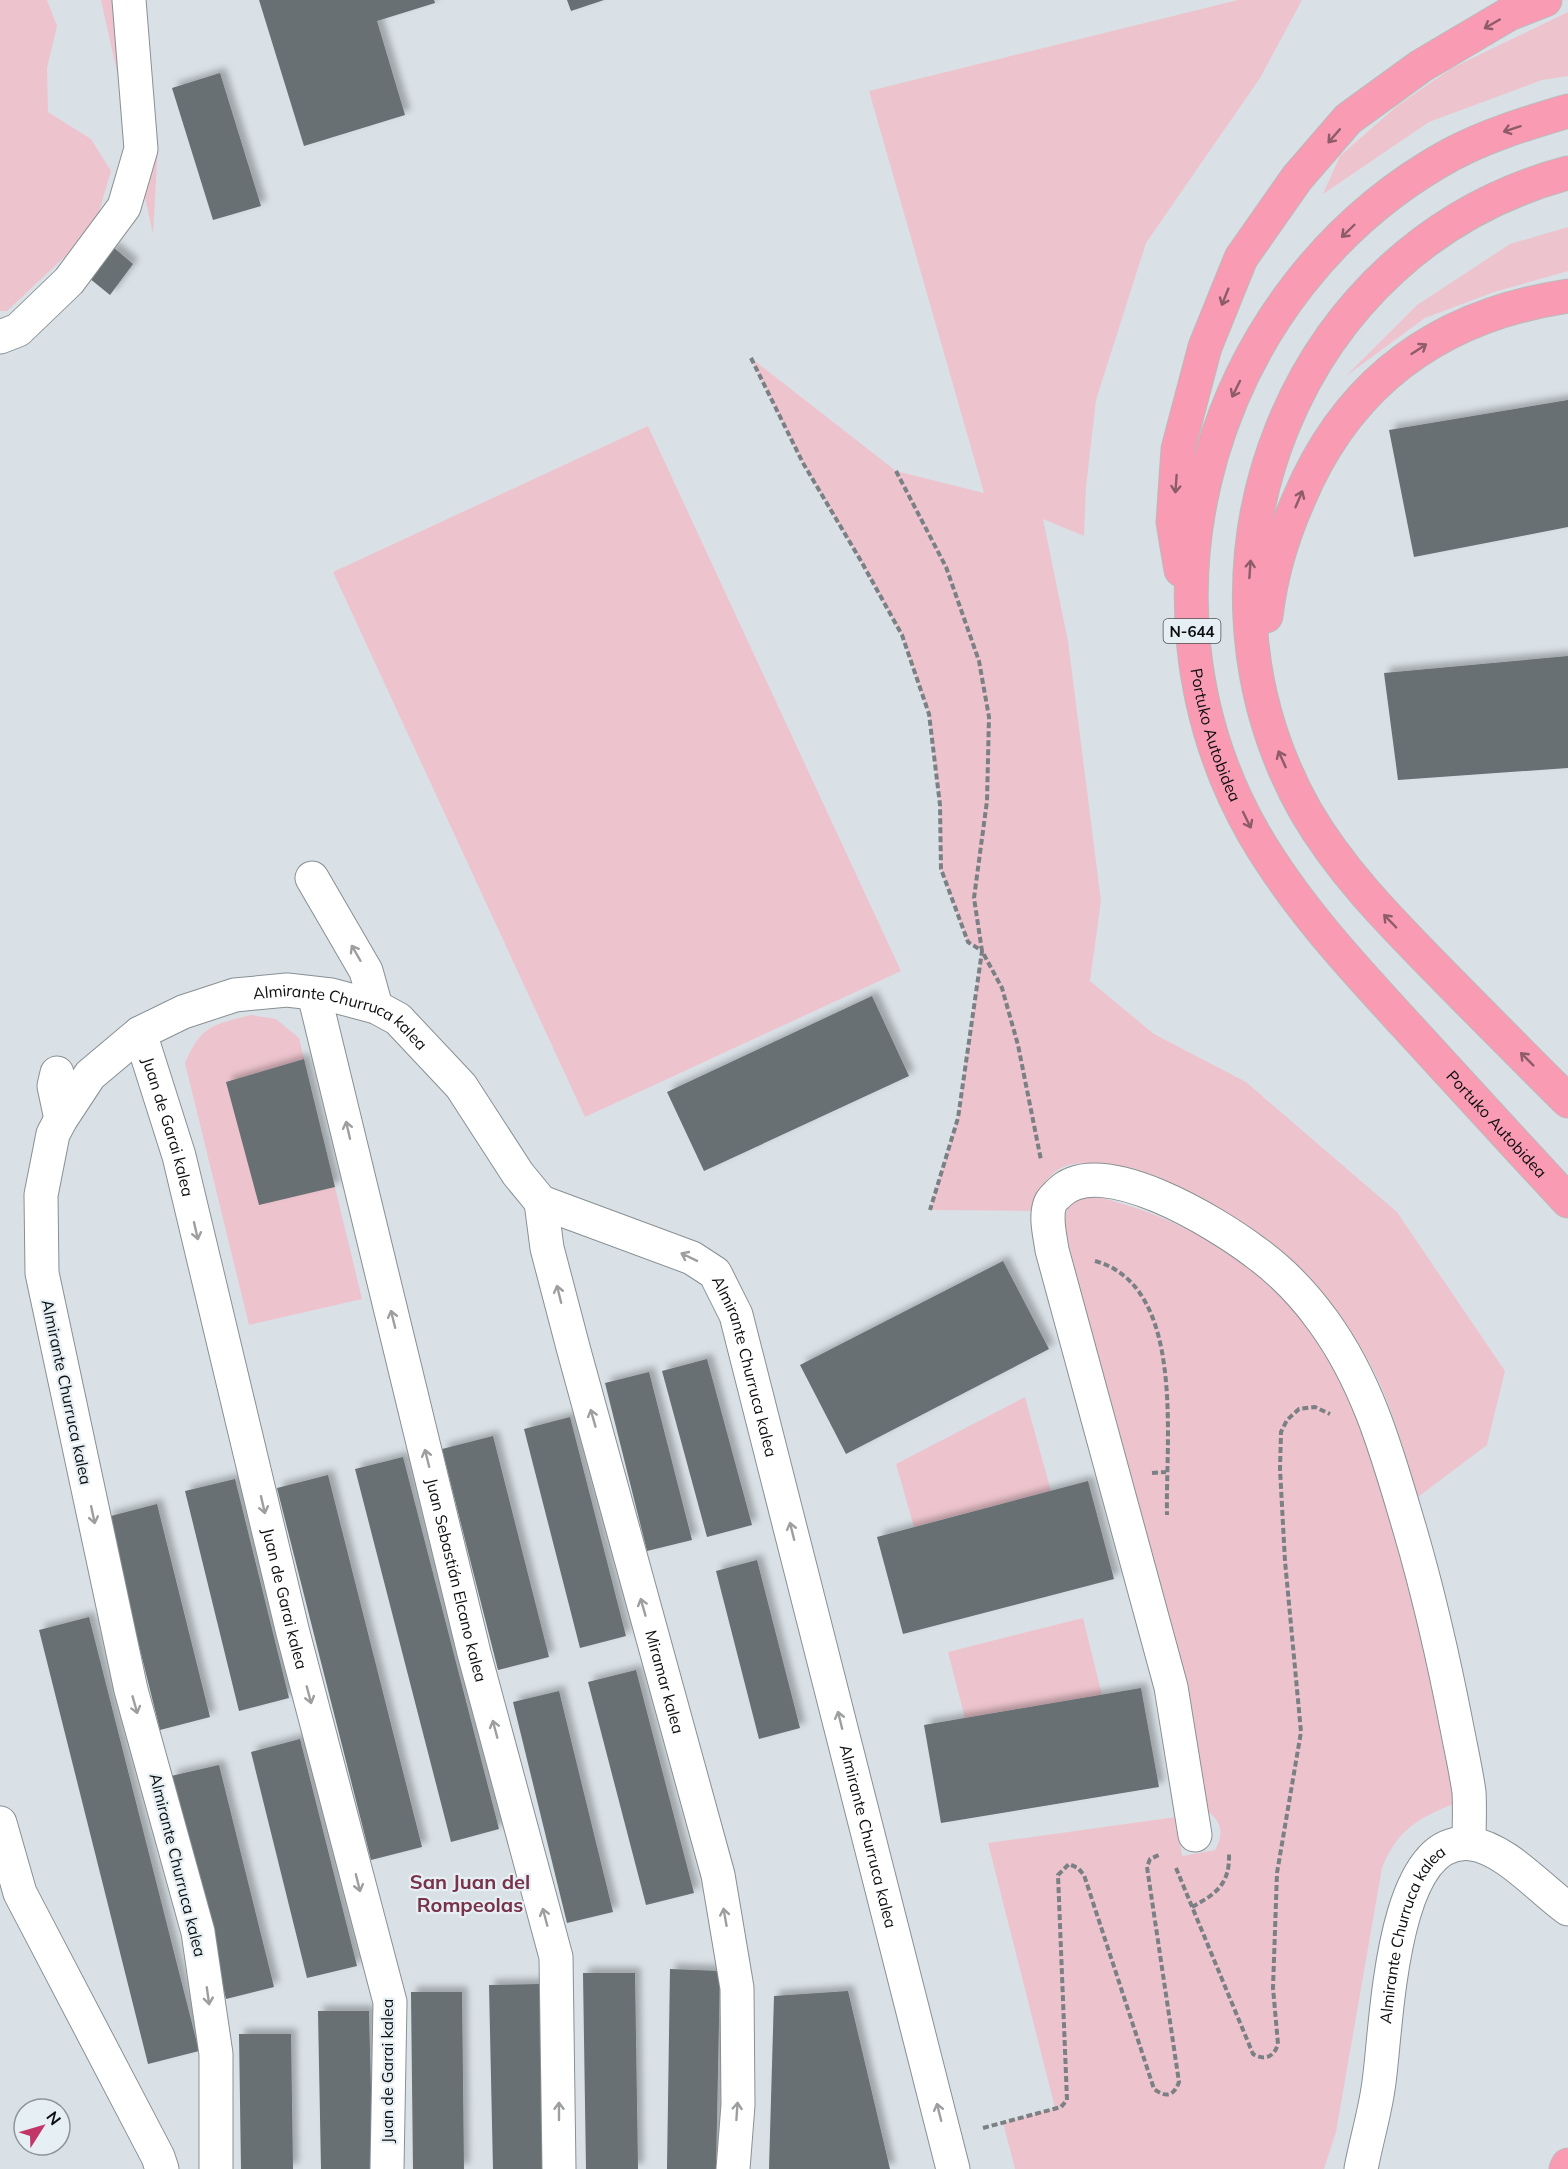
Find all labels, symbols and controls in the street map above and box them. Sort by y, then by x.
one-way arrow [1484,18,1501,30]
one-way arrow [1503,124,1522,135]
one-way arrow [1327,128,1340,144]
one-way arrow [1341,224,1356,238]
one-way arrow [1219,287,1230,305]
one-way arrow [1410,343,1426,355]
one-way arrow [1229,379,1241,397]
one-way arrow [1170,473,1181,493]
one-way arrow [1294,490,1305,508]
one-way arrow [1245,559,1256,579]
road number: N-644 [1164,619,1220,643]
street label: Portuko Autobidea [1187,667,1246,805]
one-way arrow [1276,751,1288,769]
one-way arrow [1242,811,1254,829]
one-way arrow [1382,913,1397,928]
one-way arrow [349,945,361,962]
street label: Almirante Churruca kalea [252,980,432,1054]
one-way arrow [1519,1052,1534,1067]
street label: Juan de Garai kalea [138,1054,198,1199]
street label: Portuko Autobidea [1442,1066,1551,1182]
one-way arrow [341,1121,353,1140]
one-way arrow [191,1221,203,1240]
one-way arrow [681,1251,699,1263]
street label: Almirante Churruca kalea [708,1272,782,1459]
one-way arrow [553,1285,565,1304]
street label: Almirante Churruca kalea [38,1298,96,1486]
one-way arrow [386,1310,398,1329]
one-way arrow [587,1409,598,1428]
one-way arrow [420,1449,432,1468]
street label: Juan Sebastián Elcano kalea [422,1476,491,1684]
one-way arrow [258,1495,270,1514]
one-way arrow [88,1504,99,1524]
one-way arrow [785,1521,797,1540]
street label: Juan de Garai kalea [258,1526,312,1671]
one-way arrow [637,1598,648,1617]
street label: Miramar kalea [641,1628,689,1736]
one-way arrow [304,1685,316,1704]
one-way arrow [130,1695,141,1714]
one-way arrow [834,1710,845,1729]
one-way arrow [489,1720,500,1739]
street label: Almirante Churruca kalea [836,1742,901,1930]
street label: Almirante Churruca kalea [146,1771,210,1959]
street label: Almirante Churruca kalea [1375,1841,1449,2025]
district label: San Juan del Rompeolas [410,1869,530,1917]
one-way arrow [353,1874,365,1893]
one-way arrow [539,1908,551,1927]
one-way arrow [719,1908,730,1927]
one-way arrow [202,1985,213,2005]
street label: Juan de Garai kalea [377,1999,397,2143]
north arrow [12,2097,72,2157]
one-way arrow [553,2101,565,2121]
one-way arrow [732,2101,743,2121]
one-way arrow [933,2103,945,2122]
text: N [42,2107,66,2129]

